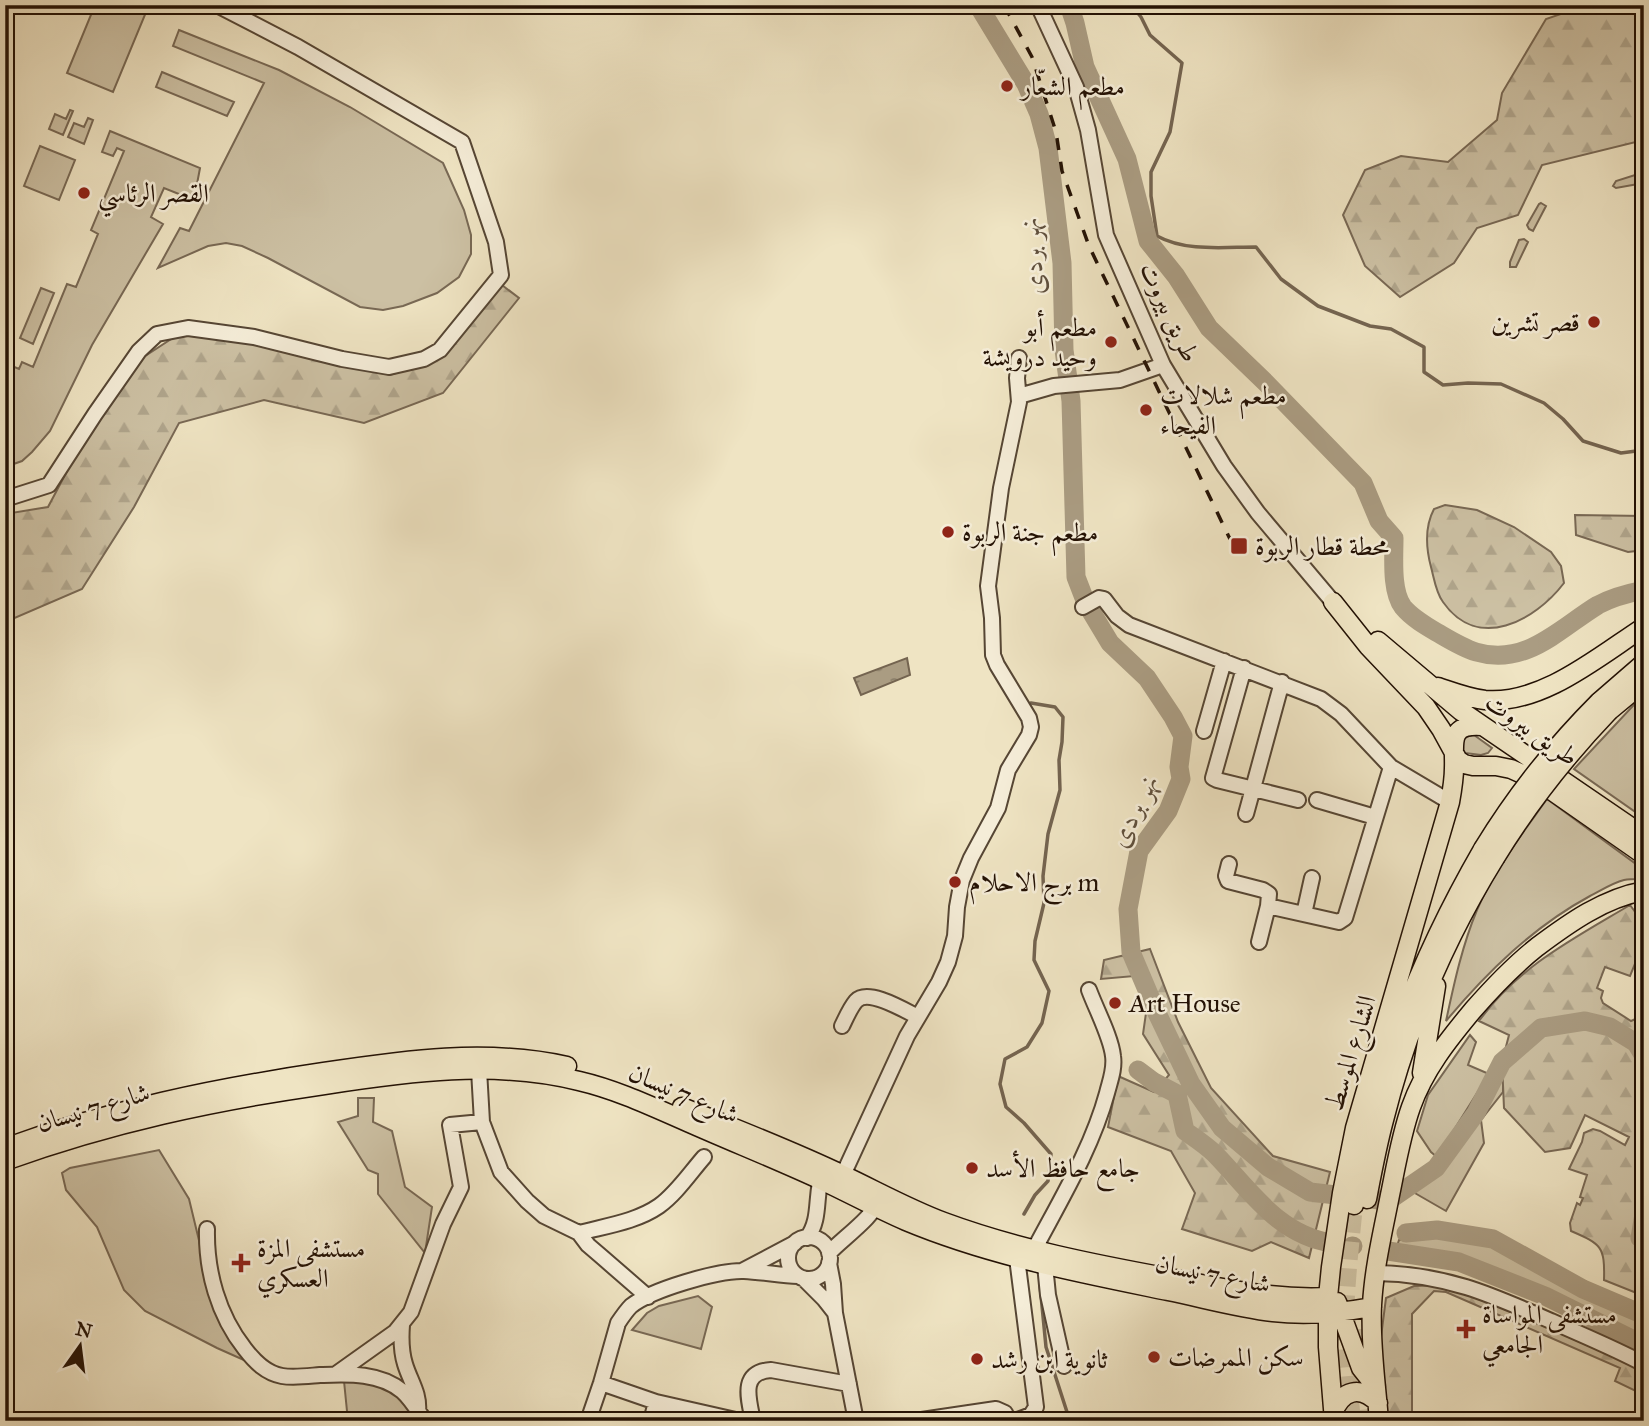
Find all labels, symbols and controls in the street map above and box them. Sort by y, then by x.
place label: مطعم الشعّار [1018,68,1125,111]
marker: مطعم الشعّار [999,78,1015,94]
place label: القصر الرئاسي [98,177,209,217]
marker: القصر الرئاسي [76,185,92,201]
water label: نهر بردى [1011,216,1053,296]
street label: طريق بيروت [1132,257,1207,368]
place label: قصر تشرين [1491,306,1580,339]
place label: مطعم أبو وحيد درويشة [982,310,1097,373]
marker: قصر تشرين [1586,314,1602,330]
marker: مطعم أبو وحيد درويشة [1103,334,1119,350]
place label: مطعم شلالات الفيحاء [1160,379,1287,441]
marker: مطعم شلالات الفيحاء [1138,402,1154,418]
place label: مطعم جنة الربوة [962,516,1098,557]
marker: مطعم جنة الربوة [940,524,956,540]
place label: محطة قطار الربوة [1255,530,1389,563]
marker: محطة قطار الربوة [1229,536,1249,556]
street label: طريق بيروت [1478,685,1585,774]
water label: نهر بردى [1101,768,1167,853]
place label: برج الاحلام m [969,866,1100,906]
marker: برج الاحلام m [947,874,963,890]
place label: Art House [1128,987,1241,1019]
street label: الشارع الموسط [1317,991,1388,1116]
marker: Art House [1107,995,1123,1011]
street label: شارع 7 نيسان [622,1055,744,1136]
street label: شارع 7 نيسان [33,1076,155,1144]
place label: جامع حافظ الأسد [986,1150,1140,1192]
marker: جامع حافظ الأسد [964,1160,980,1176]
place label: مستشفى المزة العسكري [257,1232,365,1299]
street label: شارع 7 نيسان [1152,1246,1273,1306]
marker: مستشفى المزة العسكري [231,1253,251,1273]
place label: مستشفى المواساة الجامعي [1482,1298,1617,1368]
north arrow [46,1310,116,1380]
text: N [73,1317,95,1343]
marker: مستشفى المواساة الجامعي [1456,1319,1476,1339]
place label: سكن الممرضات [1168,1341,1304,1375]
place label: ثانوية ابن رشد [991,1343,1108,1376]
marker: سكن الممرضات [1146,1349,1162,1365]
marker: ثانوية ابن رشد [969,1351,985,1367]

